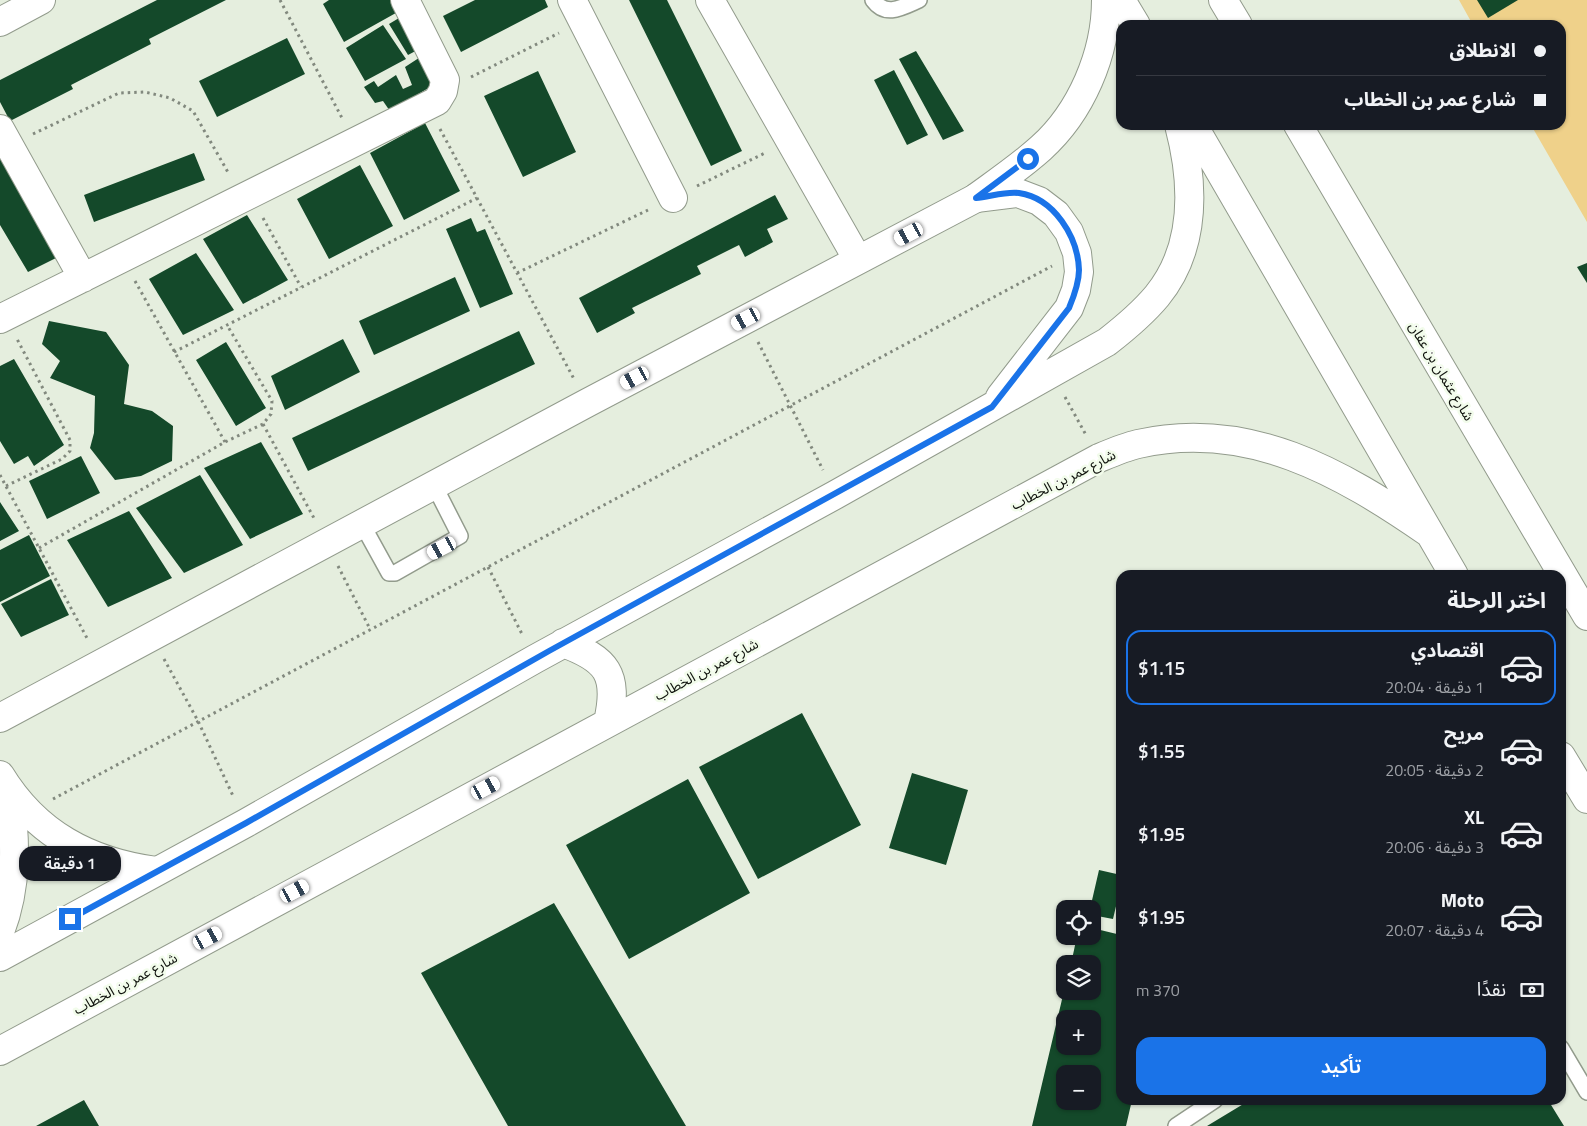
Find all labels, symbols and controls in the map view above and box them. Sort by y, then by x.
text: الانطلاق [1450,35,1516,64]
text: شارع عمر بن الخطاب [1344,84,1516,113]
route start [1017,148,1039,170]
car [892,220,925,248]
car [729,305,762,333]
street label: شارع عثمان بن عفان [1403,318,1480,425]
car [618,364,651,392]
street label: شارع عمر بن الخطاب [1007,444,1119,515]
car [425,534,458,562]
text: اختر الرحلة [1447,583,1546,617]
street label: شارع عمر بن الخطاب [650,633,762,706]
text: اقتصادي [1411,635,1484,664]
icon: car [1499,645,1544,690]
text: $1.15 [1138,653,1185,682]
text: 1 دقيقة · 20:04 [1385,675,1484,699]
text: مريح [1444,718,1484,747]
icon: car [1499,728,1544,773]
text: $1.55 [1138,736,1185,765]
text: 2 دقيقة · 20:05 [1385,758,1484,782]
car [469,774,502,802]
text: XL [1464,802,1484,831]
icon: car [1499,811,1544,856]
text: $1.95 [1138,819,1185,848]
text: 3 دقيقة · 20:06 [1385,835,1484,859]
callout: 1 دقيقة [19,846,121,882]
text: 1 دقيقة [44,851,96,875]
car [278,877,311,905]
text: Moto [1441,885,1484,914]
icon: car [1499,894,1544,939]
map controls [1056,900,1101,1110]
button: locate [1056,900,1101,945]
text: $1.95 [1138,902,1185,931]
route end [59,908,81,930]
text: 4 دقيقة · 20:07 [1385,918,1484,942]
car [191,924,224,952]
street label: شارع عمر بن الخطاب [69,947,181,1020]
button: layers [1056,955,1101,1000]
text: نقدًا [1477,974,1506,1003]
icon: cash [1518,976,1546,1004]
text: 370 m [1136,978,1180,1002]
button: + [1056,1010,1101,1055]
button: تأكيد [1136,1037,1546,1095]
button: − [1056,1065,1101,1110]

